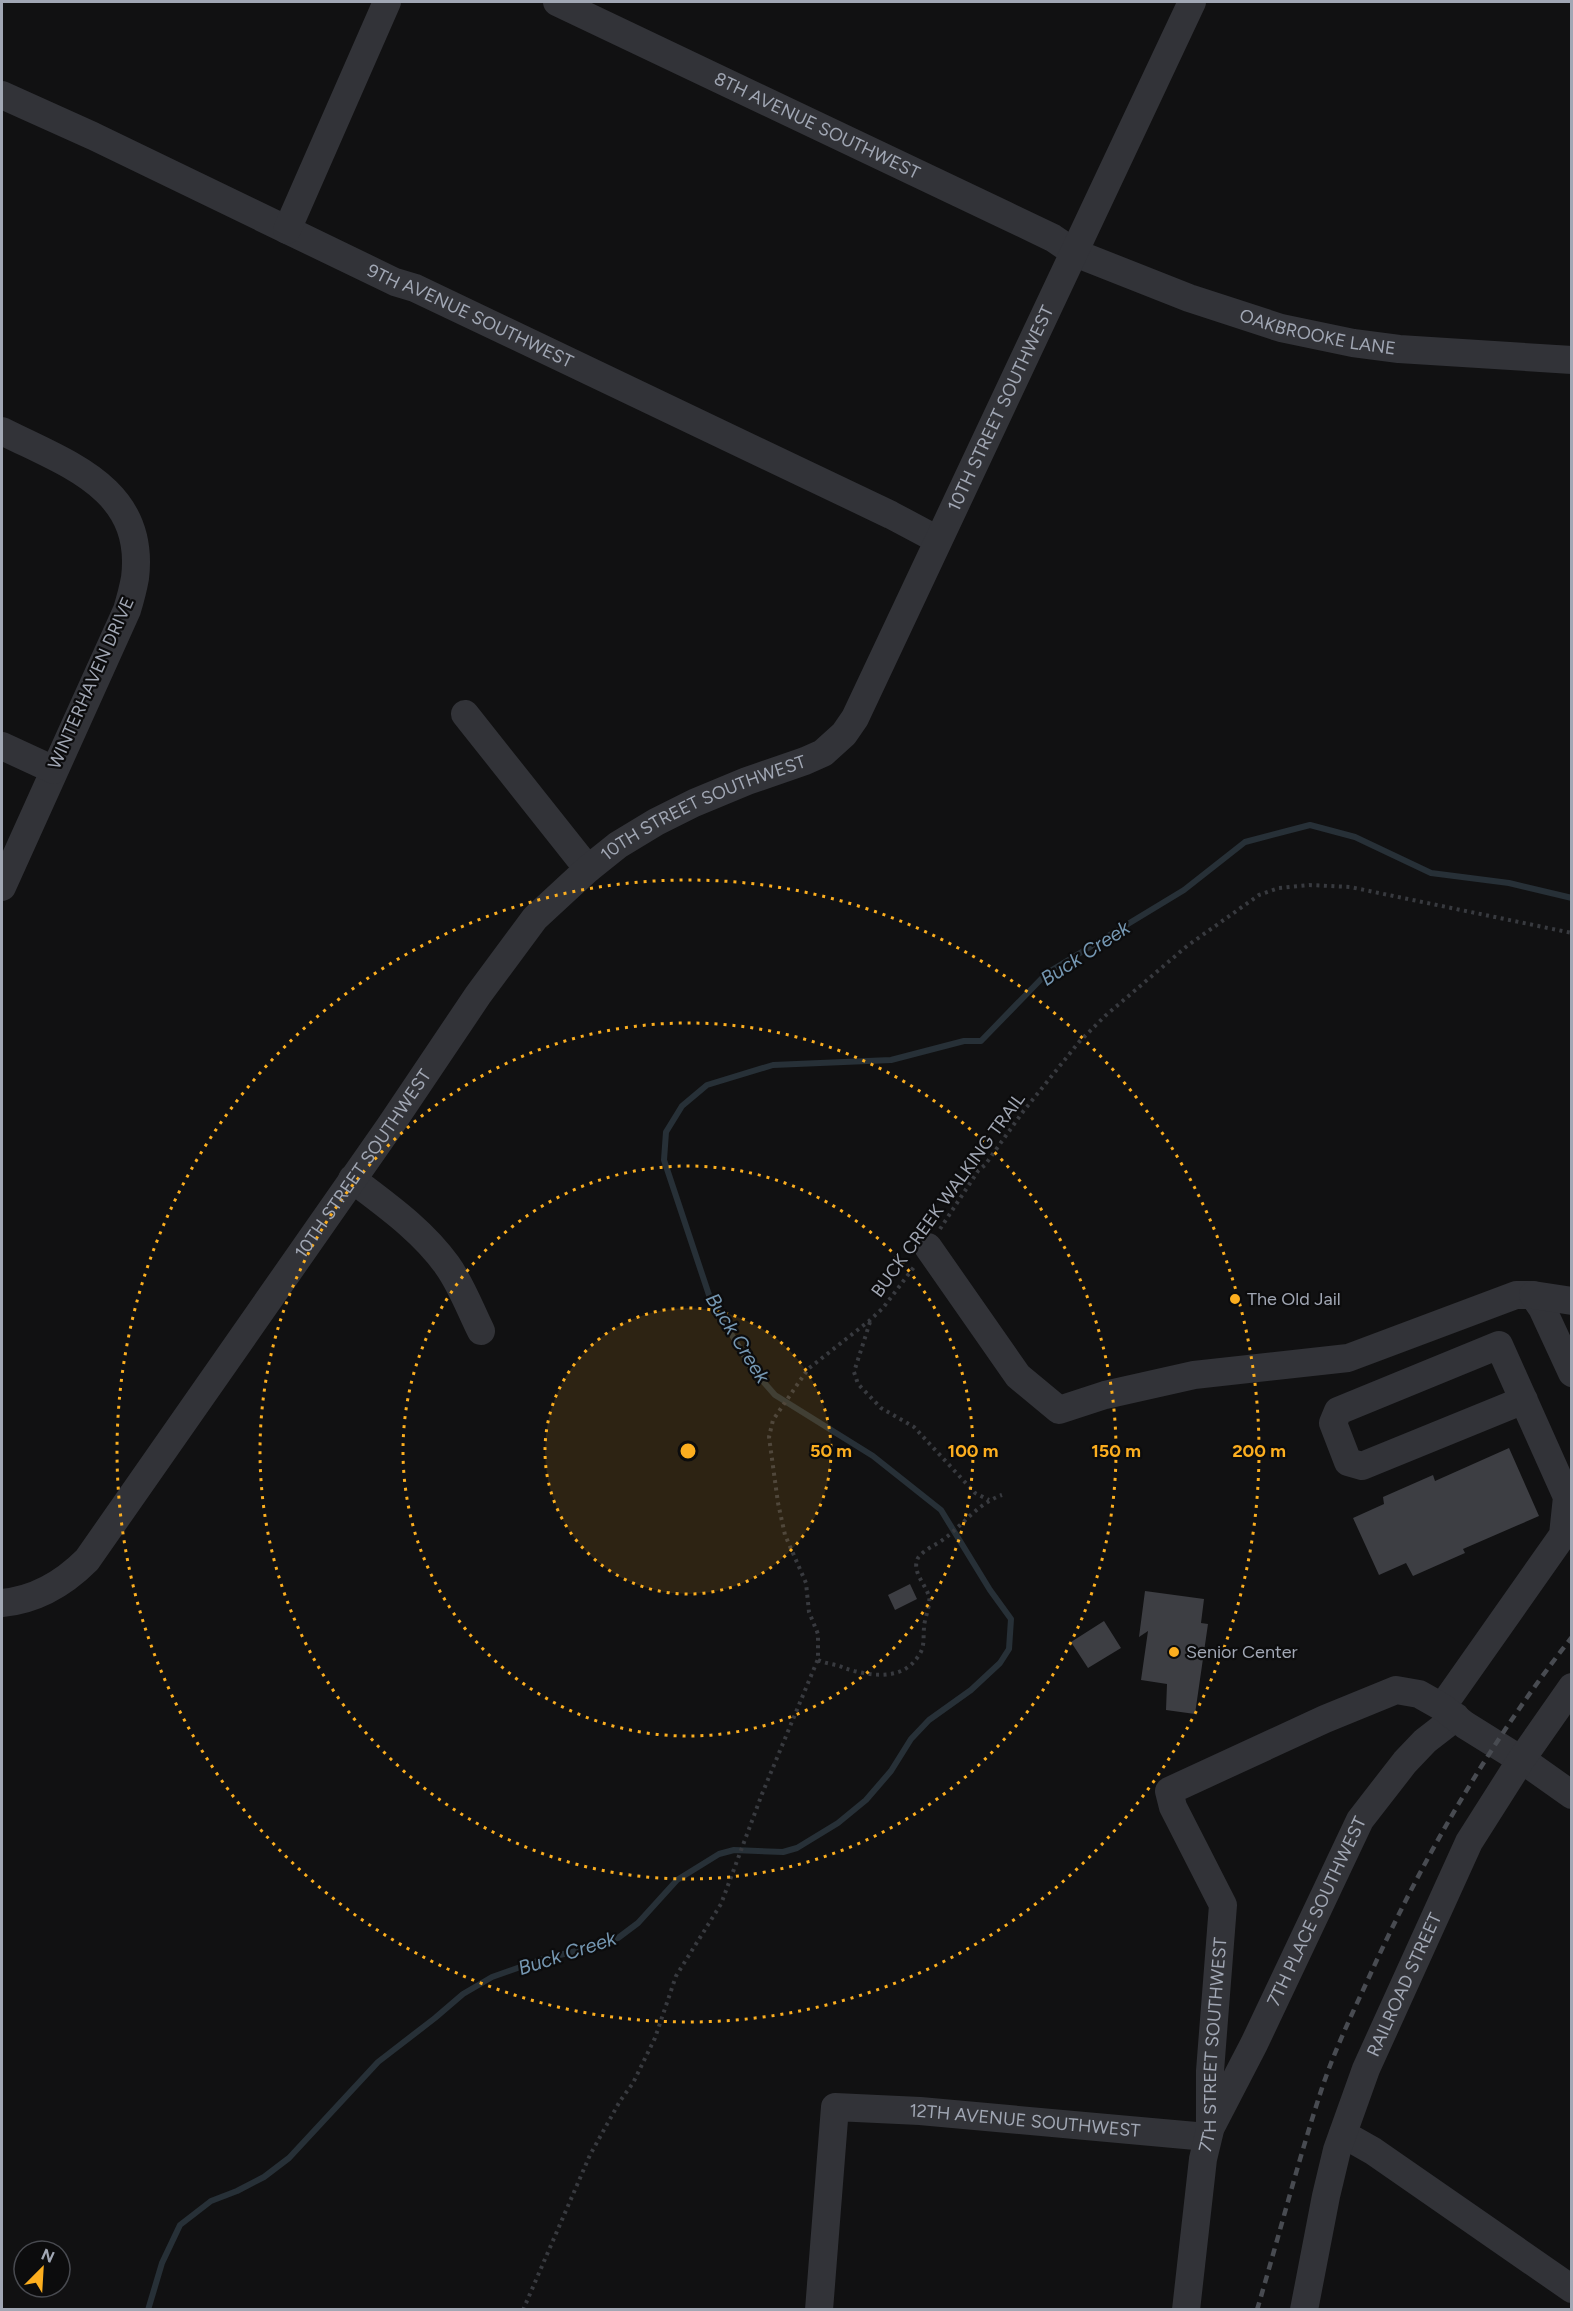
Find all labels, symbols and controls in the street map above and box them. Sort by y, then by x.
street label: 8TH AVENUE SOUTHWEST [711,67,924,184]
street label: 9TH AVENUE SOUTHWEST [364,259,577,373]
street label: 10TH STREET SOUTHWEST [943,302,1059,515]
street label: OAKBROOKE LANE [1237,304,1397,359]
street label: WINTERHAVEN DRIVE [43,594,139,772]
street label: 10TH STREET SOUTHWEST [596,751,809,866]
water label: Buck Creek [1036,915,1135,991]
street label: 10TH STREET SOUTHWEST [290,1065,436,1263]
street label: BUCK CREEK WALKING TRAIL [867,1088,1030,1301]
place label: The Old Jail [1247,1288,1341,1310]
water label: Buck Creek [701,1289,776,1389]
marker: The Old Jail [1228,1292,1242,1306]
text: 50 m [810,1440,852,1462]
text: 100 m [948,1440,998,1462]
text: 150 m [1091,1440,1141,1462]
text: 200 m [1232,1440,1286,1462]
centre of rings [678,1441,698,1461]
place label: Senior Center [1186,1641,1298,1663]
marker: Senior Center [1167,1645,1181,1659]
street label: 7TH PLACE SOUTHWEST [1262,1813,1371,2010]
street label: RAILROAD STREET [1362,1909,1446,2060]
water label: Buck Creek [515,1925,620,1980]
street label: 7TH STREET SOUTHWEST [1194,1936,1231,2155]
street label: 12TH AVENUE SOUTHWEST [909,2100,1141,2142]
north arrow [12,2239,72,2299]
text: N [38,2245,57,2267]

